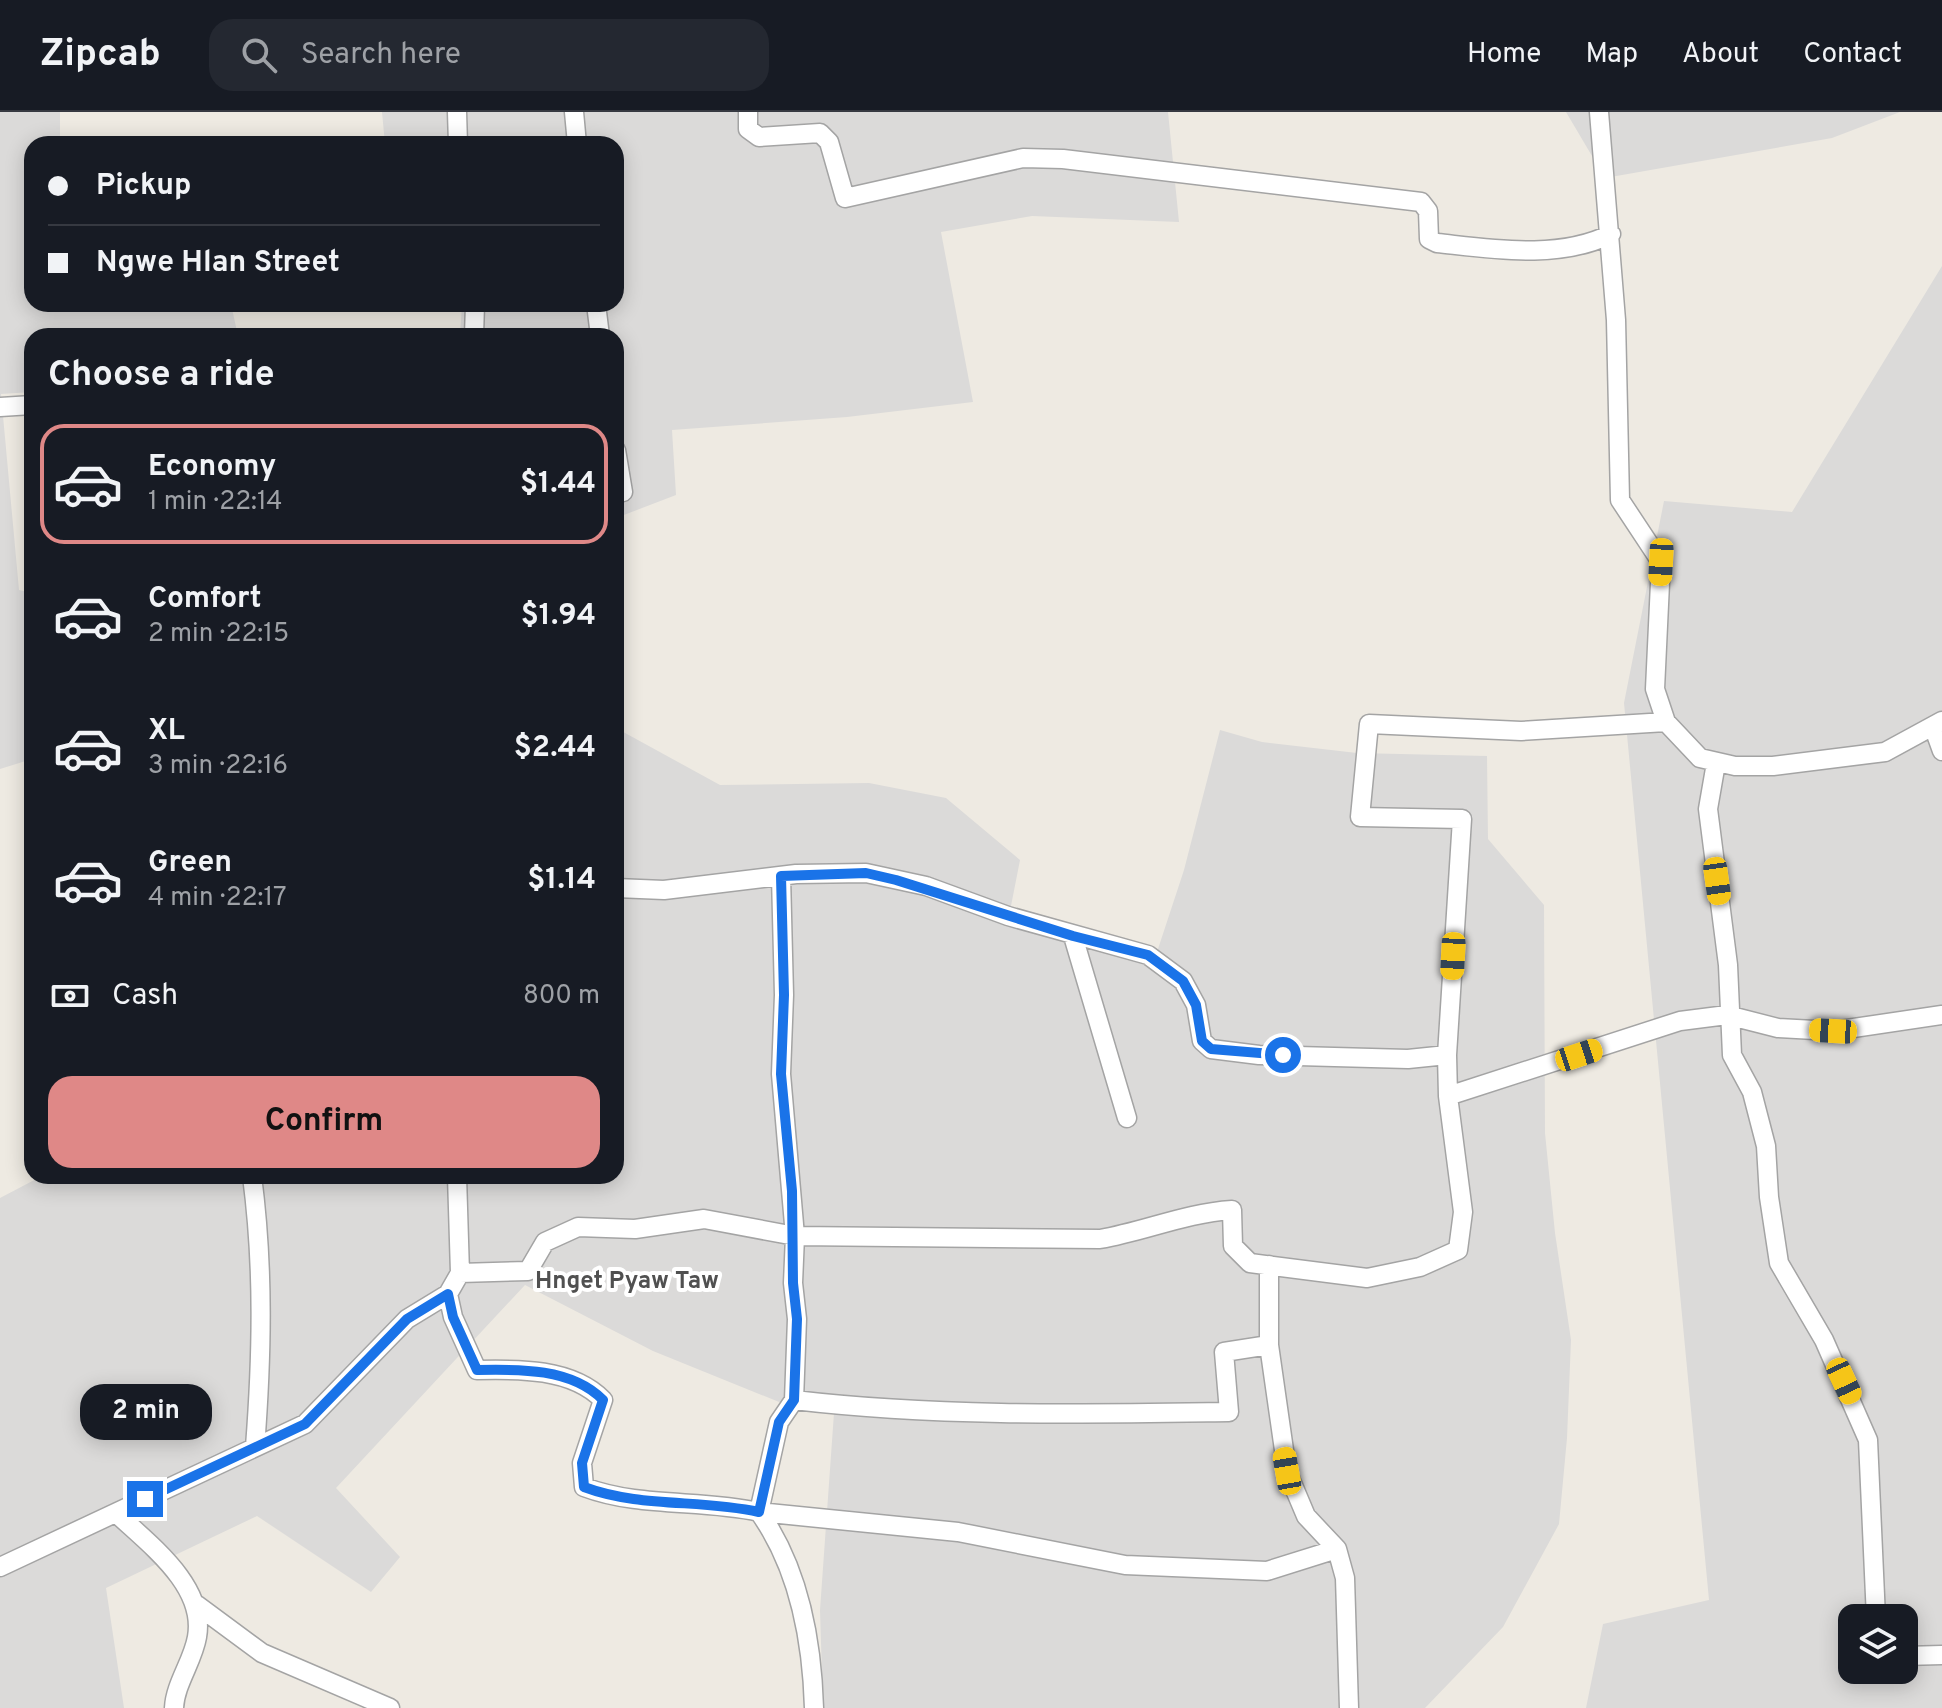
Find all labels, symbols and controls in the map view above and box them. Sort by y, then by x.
search box [209,19,769,91]
text: Zipcab [40,31,161,80]
icon: search [237,33,281,77]
text: Search here [301,37,461,74]
text: Home [1467,37,1541,73]
text: Map [1585,37,1638,73]
text: About [1682,37,1759,73]
text: Contact [1803,37,1902,73]
text: Pickup [96,168,191,205]
text: Ngwe Hlan Street [96,245,340,282]
text: Choose a ride [48,353,274,399]
icon: car [52,448,124,520]
text: Economy [148,449,276,486]
text: $1.44 [520,466,596,503]
text: 1 min · 22:14 [148,486,282,519]
car [1648,537,1674,587]
icon: car [52,580,124,652]
text: Comfort [148,581,261,618]
text: $1.94 [521,598,596,635]
text: 2 min · 22:15 [148,618,289,651]
icon: car [52,712,124,784]
text: XL [148,713,185,750]
text: $2.44 [514,730,596,767]
text: 3 min · 22:16 [148,750,288,783]
icon: car [52,844,124,916]
text: Green [148,845,232,882]
car [1702,856,1732,906]
text: $1.14 [527,862,596,899]
text: 4 min · 22:17 [148,882,287,915]
car [1440,931,1466,981]
icon: cash [48,974,92,1018]
text: Cash [112,978,178,1015]
text: 800 m [523,980,600,1013]
car [1808,1018,1858,1044]
car [1552,1036,1606,1074]
route start [1265,1037,1301,1073]
button: Confirm [48,1076,600,1168]
district label: Hnget Pyaw Taw [535,1267,719,1297]
car [1823,1354,1865,1408]
callout: 2 min [79,1383,211,1439]
text: 2 min [112,1395,180,1428]
car [1271,1445,1303,1497]
route end [127,1481,163,1517]
map controls [1838,1604,1918,1684]
button: layers [1838,1604,1918,1684]

